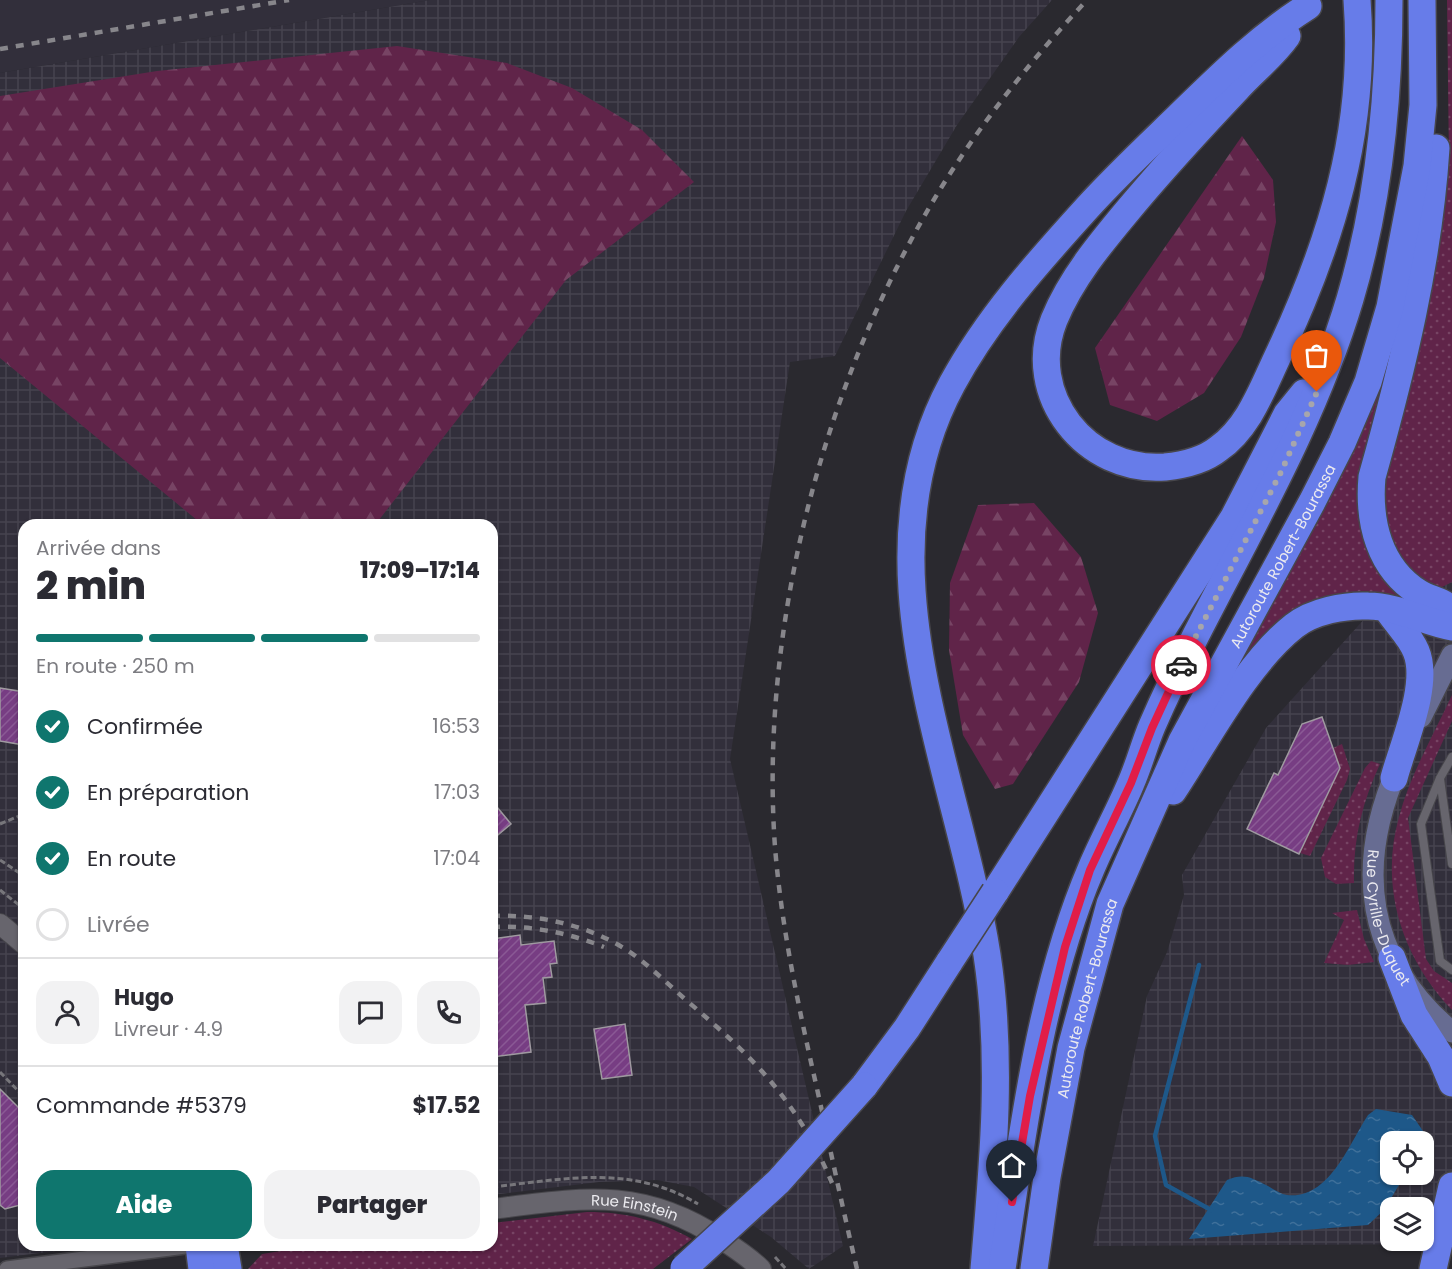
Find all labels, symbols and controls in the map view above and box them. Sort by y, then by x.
pin [1291,330,1342,392]
icon: bag [1300,339,1333,372]
street label: Autoroute Robert-Bourassa [1224,460,1340,652]
text: Arrivée dans [36,534,161,562]
text: 17:09–17:14 [360,555,480,586]
text: 2 min [36,558,146,613]
courier [1151,635,1211,695]
icon: car [1165,649,1198,682]
text: En route · 250 m [36,652,195,680]
icon: check [36,710,69,743]
text: Confirmée [87,711,203,742]
text: 16:53 [432,712,480,740]
icon: check [36,776,69,809]
text: En préparation [87,777,249,808]
text: 17:03 [434,778,480,806]
icon: check [36,842,69,875]
text: En route [87,843,176,874]
text: 17:04 [433,844,480,872]
street label: Rue Cyrille-Duquet [1363,849,1416,990]
street label: Autoroute Robert-Bourassa [1051,895,1122,1100]
text: Livrée [87,909,150,940]
button: person [36,981,99,1044]
button: chat [339,981,402,1044]
button: phone [417,981,480,1044]
text: Hugo [114,982,174,1013]
text: Livreur · 4.9 [114,1015,223,1043]
text: Commande #5379 [36,1090,247,1121]
text: $17.52 [412,1090,480,1121]
map controls [1380,1131,1434,1251]
button: locate [1380,1131,1434,1185]
pin [986,1140,1037,1202]
icon: home [995,1149,1028,1182]
button: Aide [36,1170,252,1239]
button: Partager [264,1170,480,1239]
street label: Rue Einstein [591,1189,682,1225]
button: layers [1380,1197,1434,1251]

